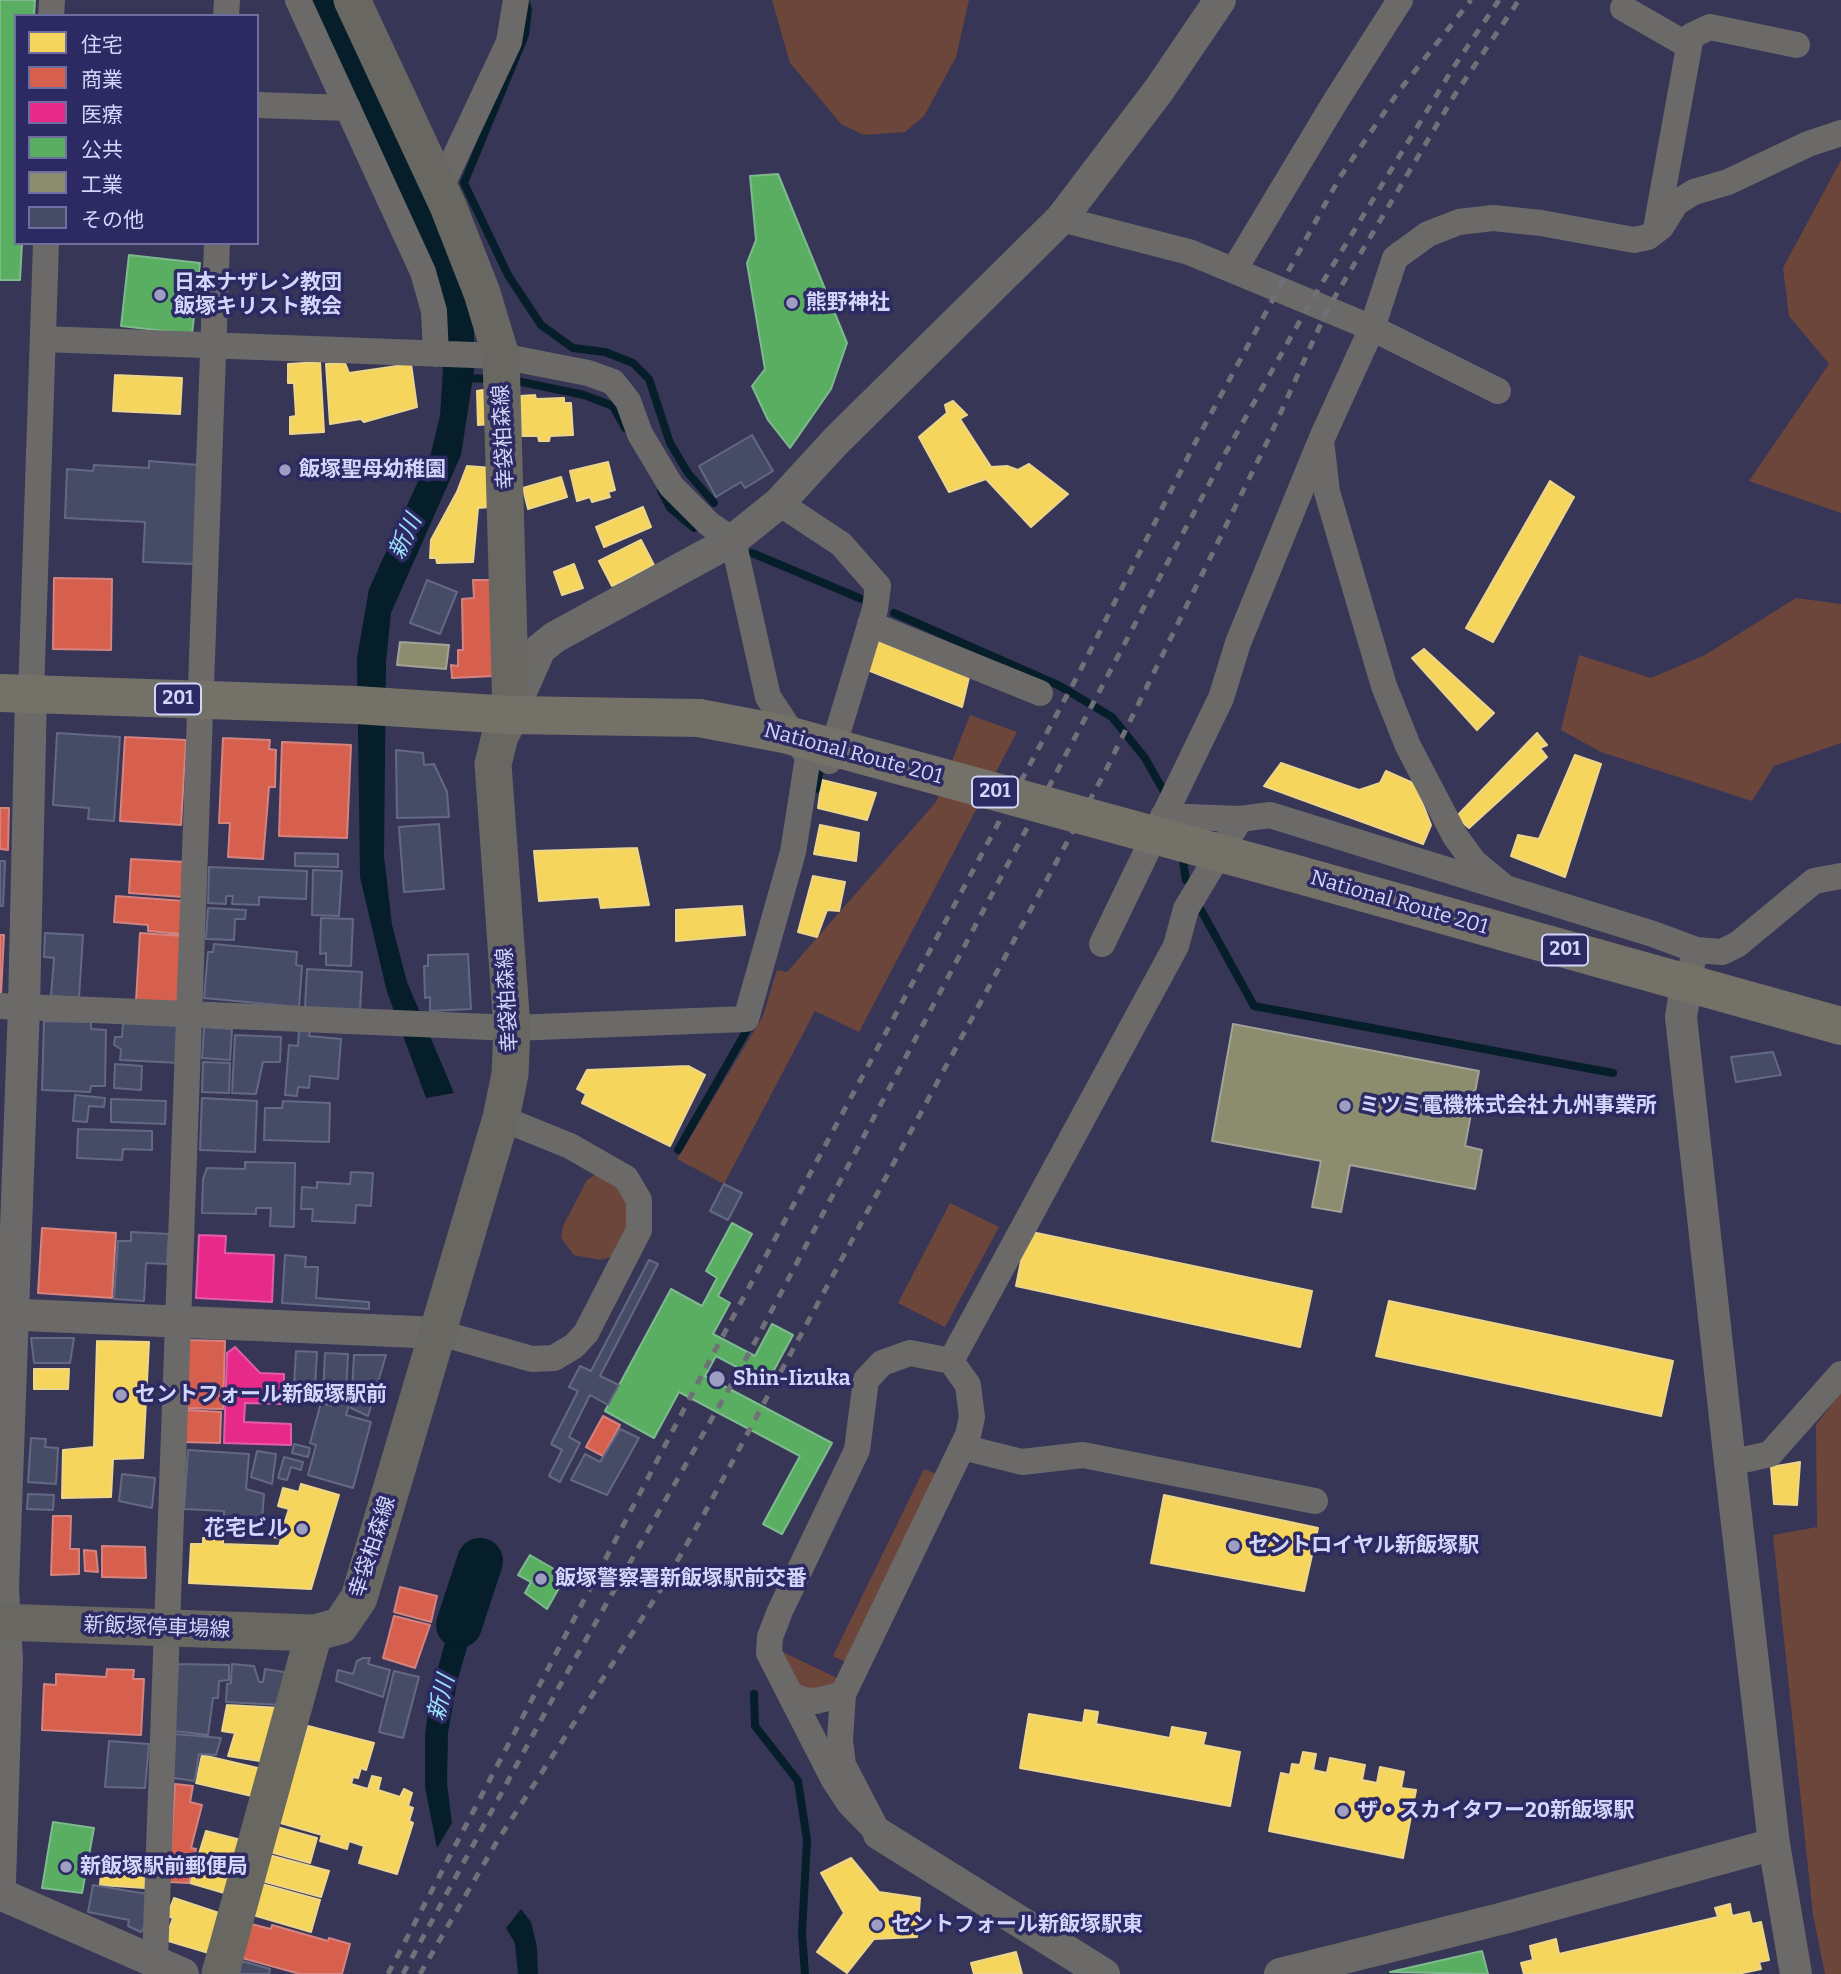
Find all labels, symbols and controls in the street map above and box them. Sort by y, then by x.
legend [14,14,259,245]
text: 住宅 [81,32,123,58]
text: 商業 [81,67,123,93]
text: 医療 [81,102,123,128]
text: 公共 [81,137,123,163]
text: 工業 [81,172,123,198]
text: その他 [81,207,144,233]
place label: 日本ナザレン教団 飯塚キリスト教会 [174,270,342,320]
marker: 日本ナザレン教団 飯塚キリスト教会 [152,287,168,303]
place label: 熊野神社 [806,290,890,316]
marker: 熊野神社 [784,295,800,311]
street label: 幸袋柏森線 [489,384,519,490]
place label: 飯塚聖母幼稚園 [299,457,446,483]
marker: 飯塚聖母幼稚園 [277,462,293,478]
water label: 新川 [384,510,428,564]
road number: 201 [155,684,201,714]
street label: National Route 201 [761,718,945,790]
road number: 201 [972,776,1018,807]
street label: National Route 201 [1307,866,1491,940]
road number: 201 [1542,934,1588,966]
street label: 幸袋柏森線 [493,947,523,1053]
place label: ミツミ電機株式会社 九州事業所 [1359,1093,1657,1119]
marker: ミツミ電機株式会社 九州事業所 [1337,1098,1353,1114]
place label: Shin-Iizuka [733,1366,850,1392]
marker: Shin-Iizuka [707,1369,727,1389]
place label: セントフォール新飯塚駅前 [135,1382,387,1408]
marker: セントフォール新飯塚駅前 [113,1387,129,1403]
street label: 幸袋柏森線 [345,1493,401,1601]
place label: 花宅ビル [204,1516,288,1542]
marker: 花宅ビル [294,1521,310,1537]
place label: セントロイヤル新飯塚駅 [1248,1533,1479,1559]
marker: セントロイヤル新飯塚駅 [1226,1538,1242,1554]
place label: 飯塚警察署新飯塚駅前交番 [555,1566,807,1592]
marker: 飯塚警察署新飯塚駅前交番 [533,1571,549,1587]
street label: 新飯塚停車場線 [83,1613,231,1643]
water label: 新川 [423,1672,461,1724]
place label: ザ・スカイタワー20新飯塚駅 [1357,1798,1634,1824]
marker: ザ・スカイタワー20新飯塚駅 [1335,1803,1351,1819]
place label: 新飯塚駅前郵便局 [80,1854,248,1880]
marker: 新飯塚駅前郵便局 [58,1859,74,1875]
place label: セントフォール新飯塚駅東 [891,1912,1143,1938]
marker: セントフォール新飯塚駅東 [869,1917,885,1933]

